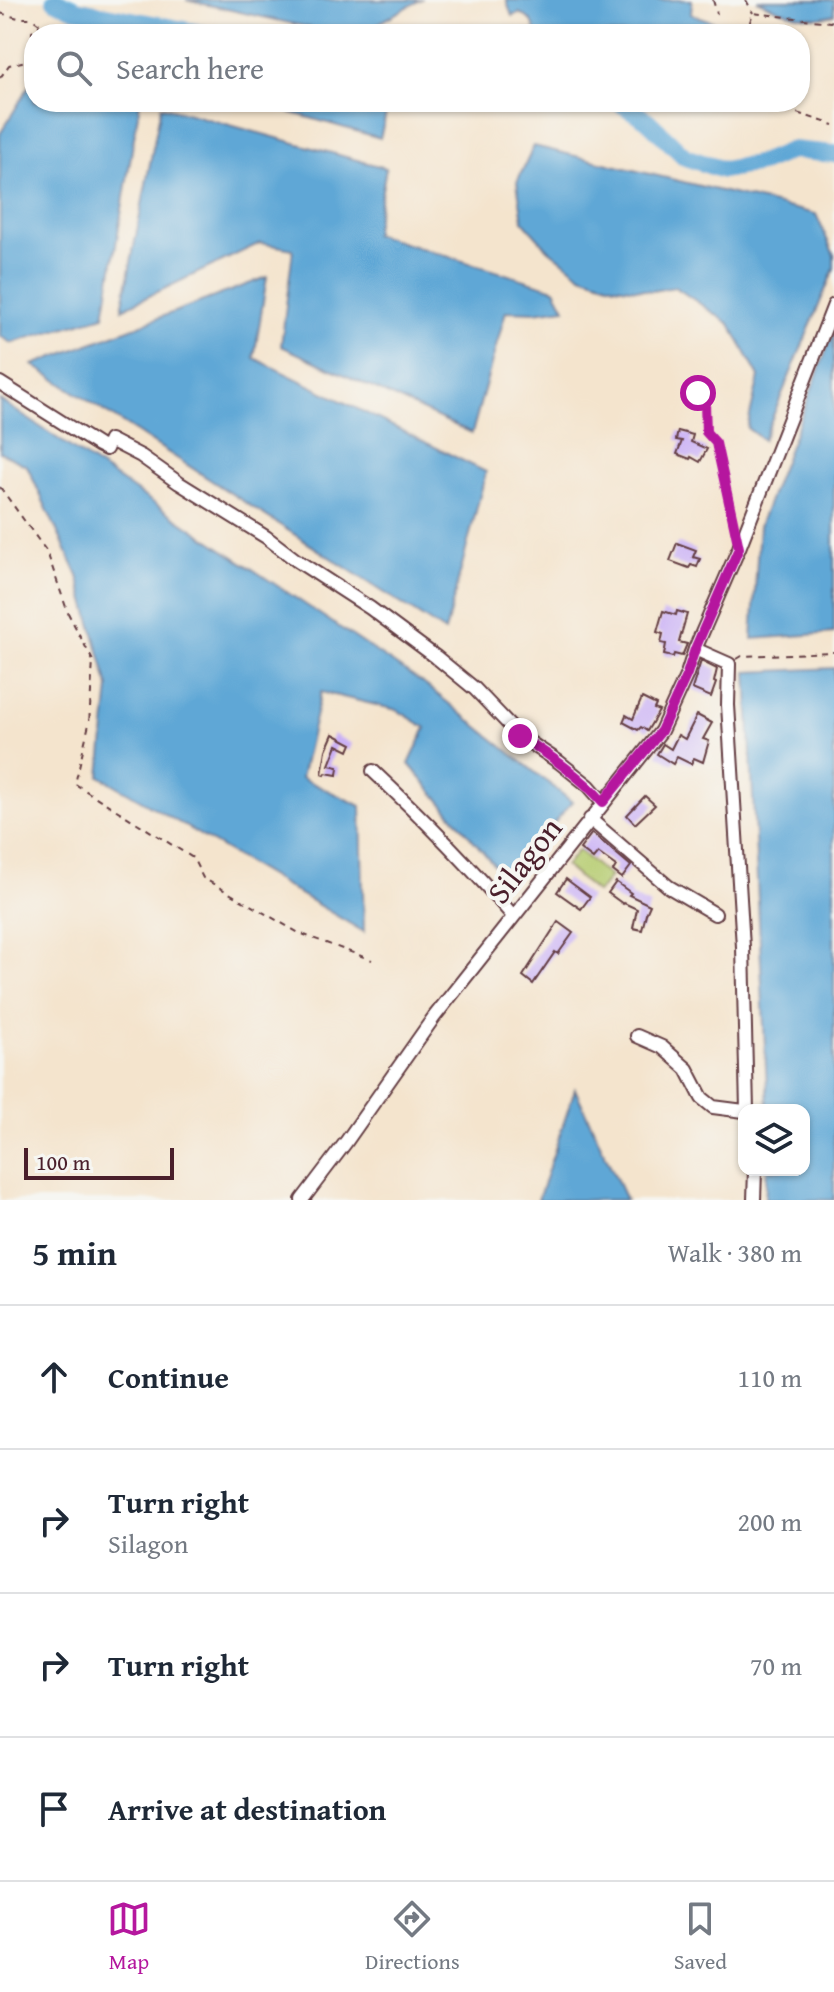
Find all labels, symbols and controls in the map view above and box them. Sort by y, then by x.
search box [24,24,810,112]
icon: search [52,46,96,90]
text: Search here [116,46,264,90]
route start [680,375,716,411]
route end [502,718,538,754]
street label: Silagon [475,807,573,913]
map controls [738,1104,810,1176]
button: layers [738,1104,810,1176]
scale bar [24,1144,174,1180]
text: 100 m [36,1146,91,1178]
text: 5 min [32,1228,117,1277]
text: Walk · 380 m [668,1233,802,1272]
icon: ahead [32,1355,76,1399]
text: Continue [108,1355,229,1399]
text: 110 m [737,1358,802,1397]
text: Turn right [108,1480,249,1524]
icon: right [32,1499,76,1543]
text: 200 m [737,1502,802,1541]
text: Silagon [108,1524,188,1563]
icon: right [32,1643,76,1687]
text: Turn right [108,1643,249,1687]
text: 70 m [750,1646,802,1685]
icon: arrive [32,1787,76,1831]
text: Arrive at destination [108,1787,386,1831]
tab: Map [107,1897,151,1977]
tab: Directions [365,1897,460,1977]
tab: Saved [674,1897,727,1977]

